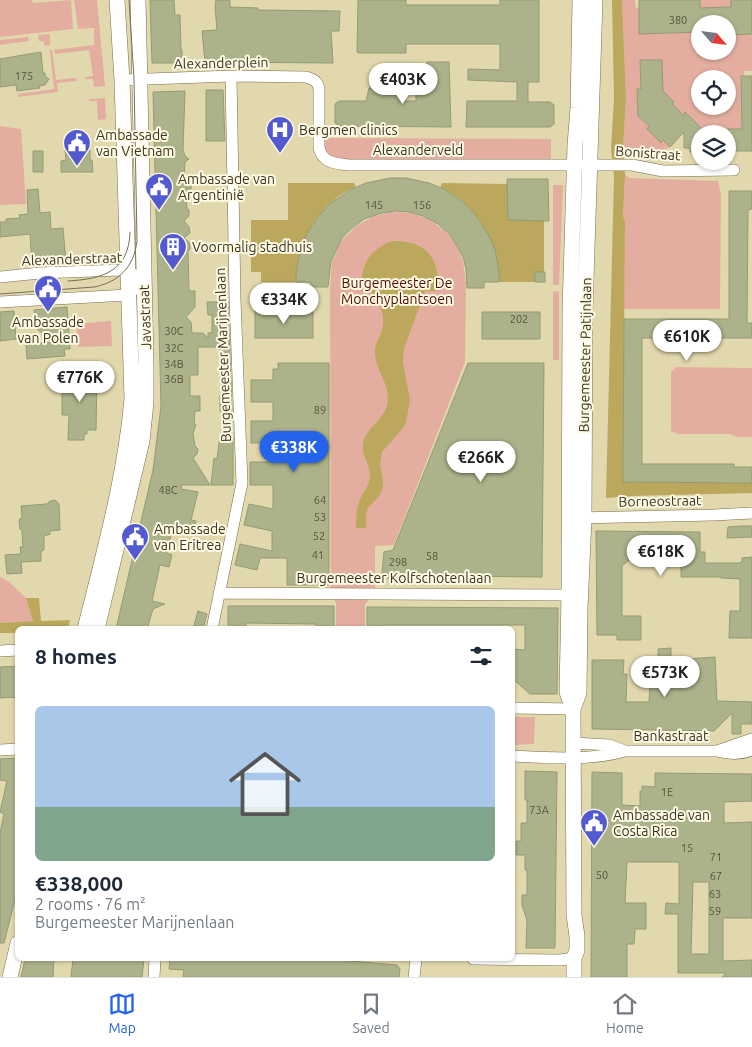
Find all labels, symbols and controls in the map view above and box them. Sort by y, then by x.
house number: 380 [669,14,687,26]
north arrow [691,15,736,60]
map controls [691,15,736,170]
street label: Alexanderplein [173,54,269,72]
pin: €403K [368,62,438,105]
house number: 175 [15,70,33,82]
text: €403K [380,70,426,88]
button: locate [691,70,736,115]
hospital icon: Bergmen clinics [265,115,295,154]
place label: Bergmen clinics [299,122,398,138]
button: layers [691,125,736,170]
place label: Ambassade van Vietnam [96,127,174,159]
public building icon: Ambassade van Vietnam [62,128,92,167]
street label: Alexanderveld [373,142,463,158]
street label: Bonistraat [615,143,682,163]
place label: Ambassade van Argentinië [178,171,275,203]
public building icon: Ambassade van Argentinië [144,172,174,211]
house number: 145 [365,199,383,211]
house number: 156 [413,199,431,211]
building icon: Voormalig stadhuis [158,232,188,271]
place label: Voormalig stadhuis [192,239,312,255]
street label: Alexanderstraat [21,249,123,269]
street label: Burgemeester Marijnenlaan [212,267,234,443]
public building icon: Ambassade van Polen [33,274,63,313]
park label: Burgemeester De Monchyplantsoen [341,275,453,307]
street label: Burgemeester Patijnlaan [576,277,594,433]
pin: €334K [249,282,319,325]
street label: Javastraat [136,284,154,350]
text: €334K [261,290,307,308]
house number: 202 [510,313,528,325]
place label: Ambassade van Polen [12,314,84,346]
pin: €610K [652,320,722,362]
house number: 30C [164,325,184,337]
text: €610K [664,327,710,345]
house number: 32C [164,342,184,354]
house number: 34B [164,358,184,370]
pin: €776K [45,360,115,403]
text: €776K [57,368,103,386]
house number: 36B [164,373,184,385]
house number: 89 [314,404,326,416]
pin: €338K [259,430,329,473]
text: €338K [271,438,317,456]
pin: €266K [446,440,516,483]
text: €266K [458,448,504,466]
house number: 48C [158,484,178,496]
street label: Borneostraat [618,492,702,510]
house number: 64 [314,494,326,506]
house number: 53 [314,511,326,523]
place label: Ambassade van Eritrea [154,521,226,553]
public building icon: Ambassade van Eritrea [120,522,150,561]
house number: 52 [313,530,325,542]
pin: €618K [626,534,696,577]
text: €618K [638,542,684,560]
house number: 41 [312,549,324,561]
house number: 58 [426,550,438,562]
house number: 298 [389,556,407,568]
street label: Burgemeester Kolfschotenlaan [297,570,491,586]
icon: filters [467,642,495,670]
text: 8 homes [35,644,117,668]
pin: €573K [630,656,700,698]
text: €573K [642,663,688,681]
street label: Bankastraat [633,728,709,744]
icon: home [220,739,310,829]
house number: 1E [661,786,673,798]
house number: 73A [529,804,550,816]
place label: Ambassade van Costa Rica [613,807,710,839]
public building icon: Ambassade van Costa Rica [579,808,609,847]
house number: 15 [681,842,693,854]
house number: 71 [710,851,722,863]
house number: 50 [596,869,608,881]
house number: 67 [710,870,722,882]
text: €338,000 [35,871,123,895]
house number: 63 [709,888,721,900]
text: 2 rooms · 76 m² [35,895,146,913]
house number: 59 [709,905,721,917]
text: Burgemeester Marijnenlaan [35,913,235,931]
tab: Map [108,990,136,1036]
tab: Saved [352,990,390,1036]
tab: Home [606,990,644,1036]

